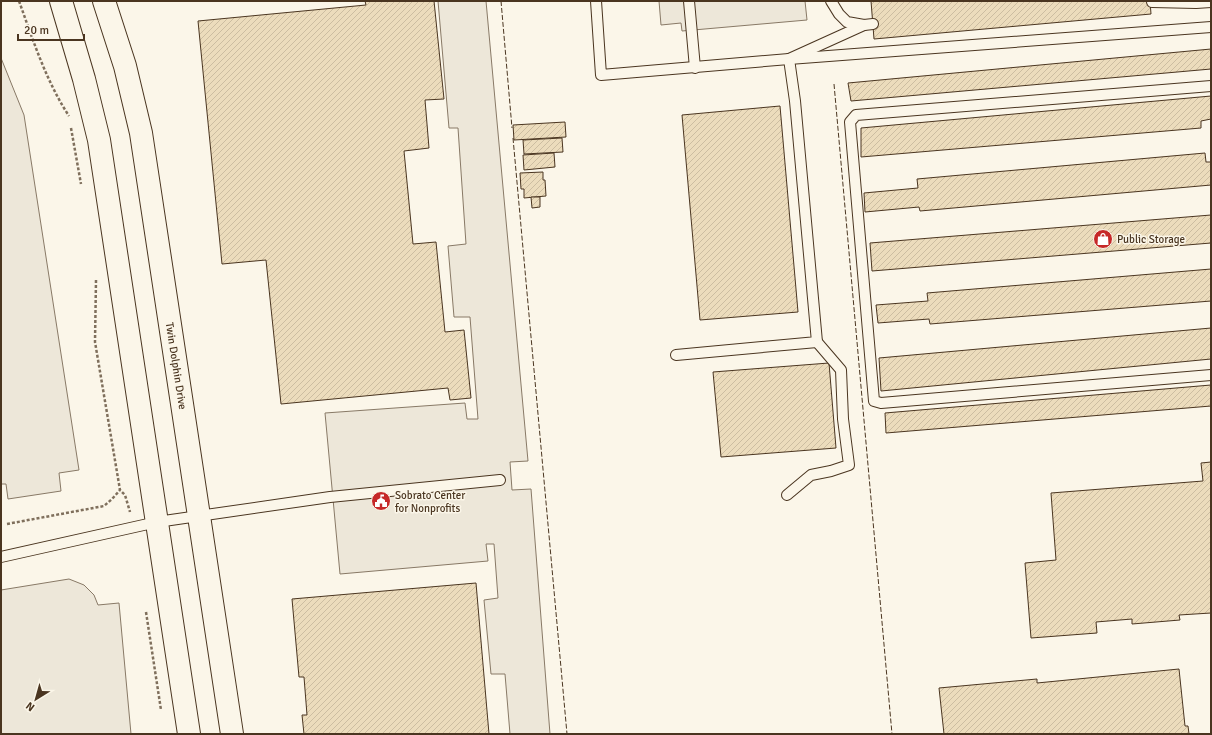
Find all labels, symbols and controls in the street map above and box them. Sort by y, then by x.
scale bar [18,16,84,42]
text: 20 m [24,23,49,38]
shop icon: Public Storage [1092,228,1114,250]
place label: Public Storage [1117,233,1185,246]
street label: Twin Dolphin Drive [163,321,189,411]
place label: Sobrato Center for Nonprofits [395,489,465,515]
public building icon: Sobrato Center for Nonprofits [370,490,392,512]
north arrow [16,679,56,719]
text: N [23,699,37,714]

